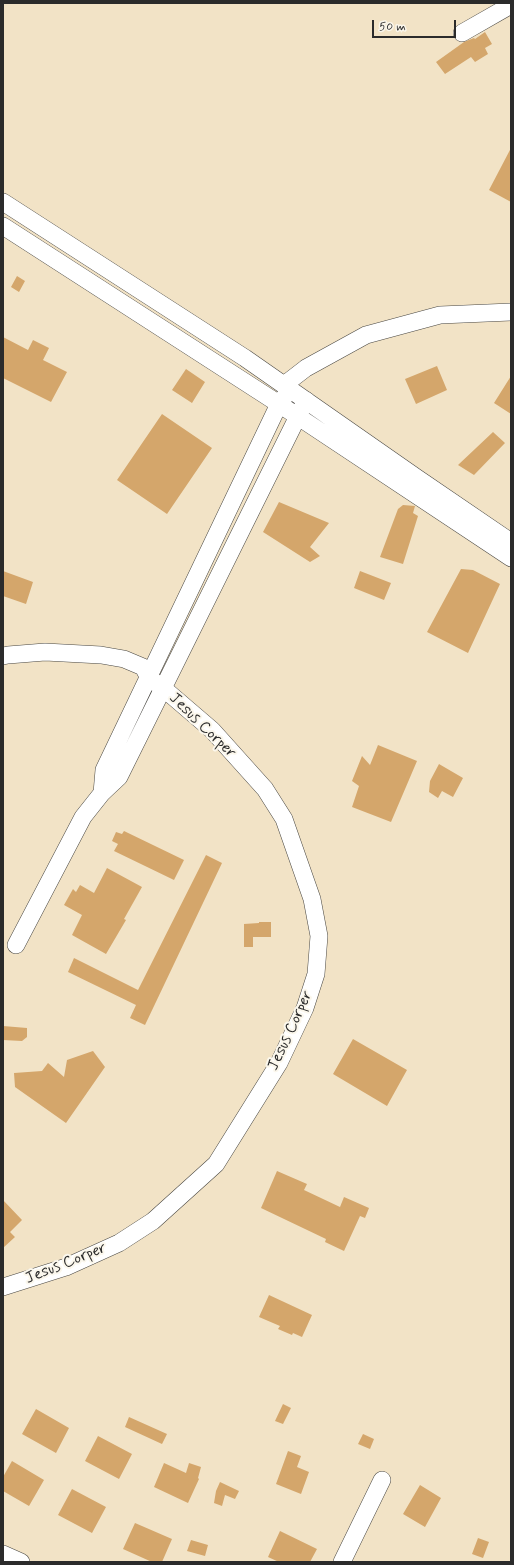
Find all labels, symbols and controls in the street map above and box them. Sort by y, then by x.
scale bar [374,12,458,38]
text: 50 m [379,19,406,35]
street label: Jesus Corper [164,689,240,763]
street label: Jesus Corper [264,988,318,1074]
street label: Jesus Corper [23,1239,109,1289]

